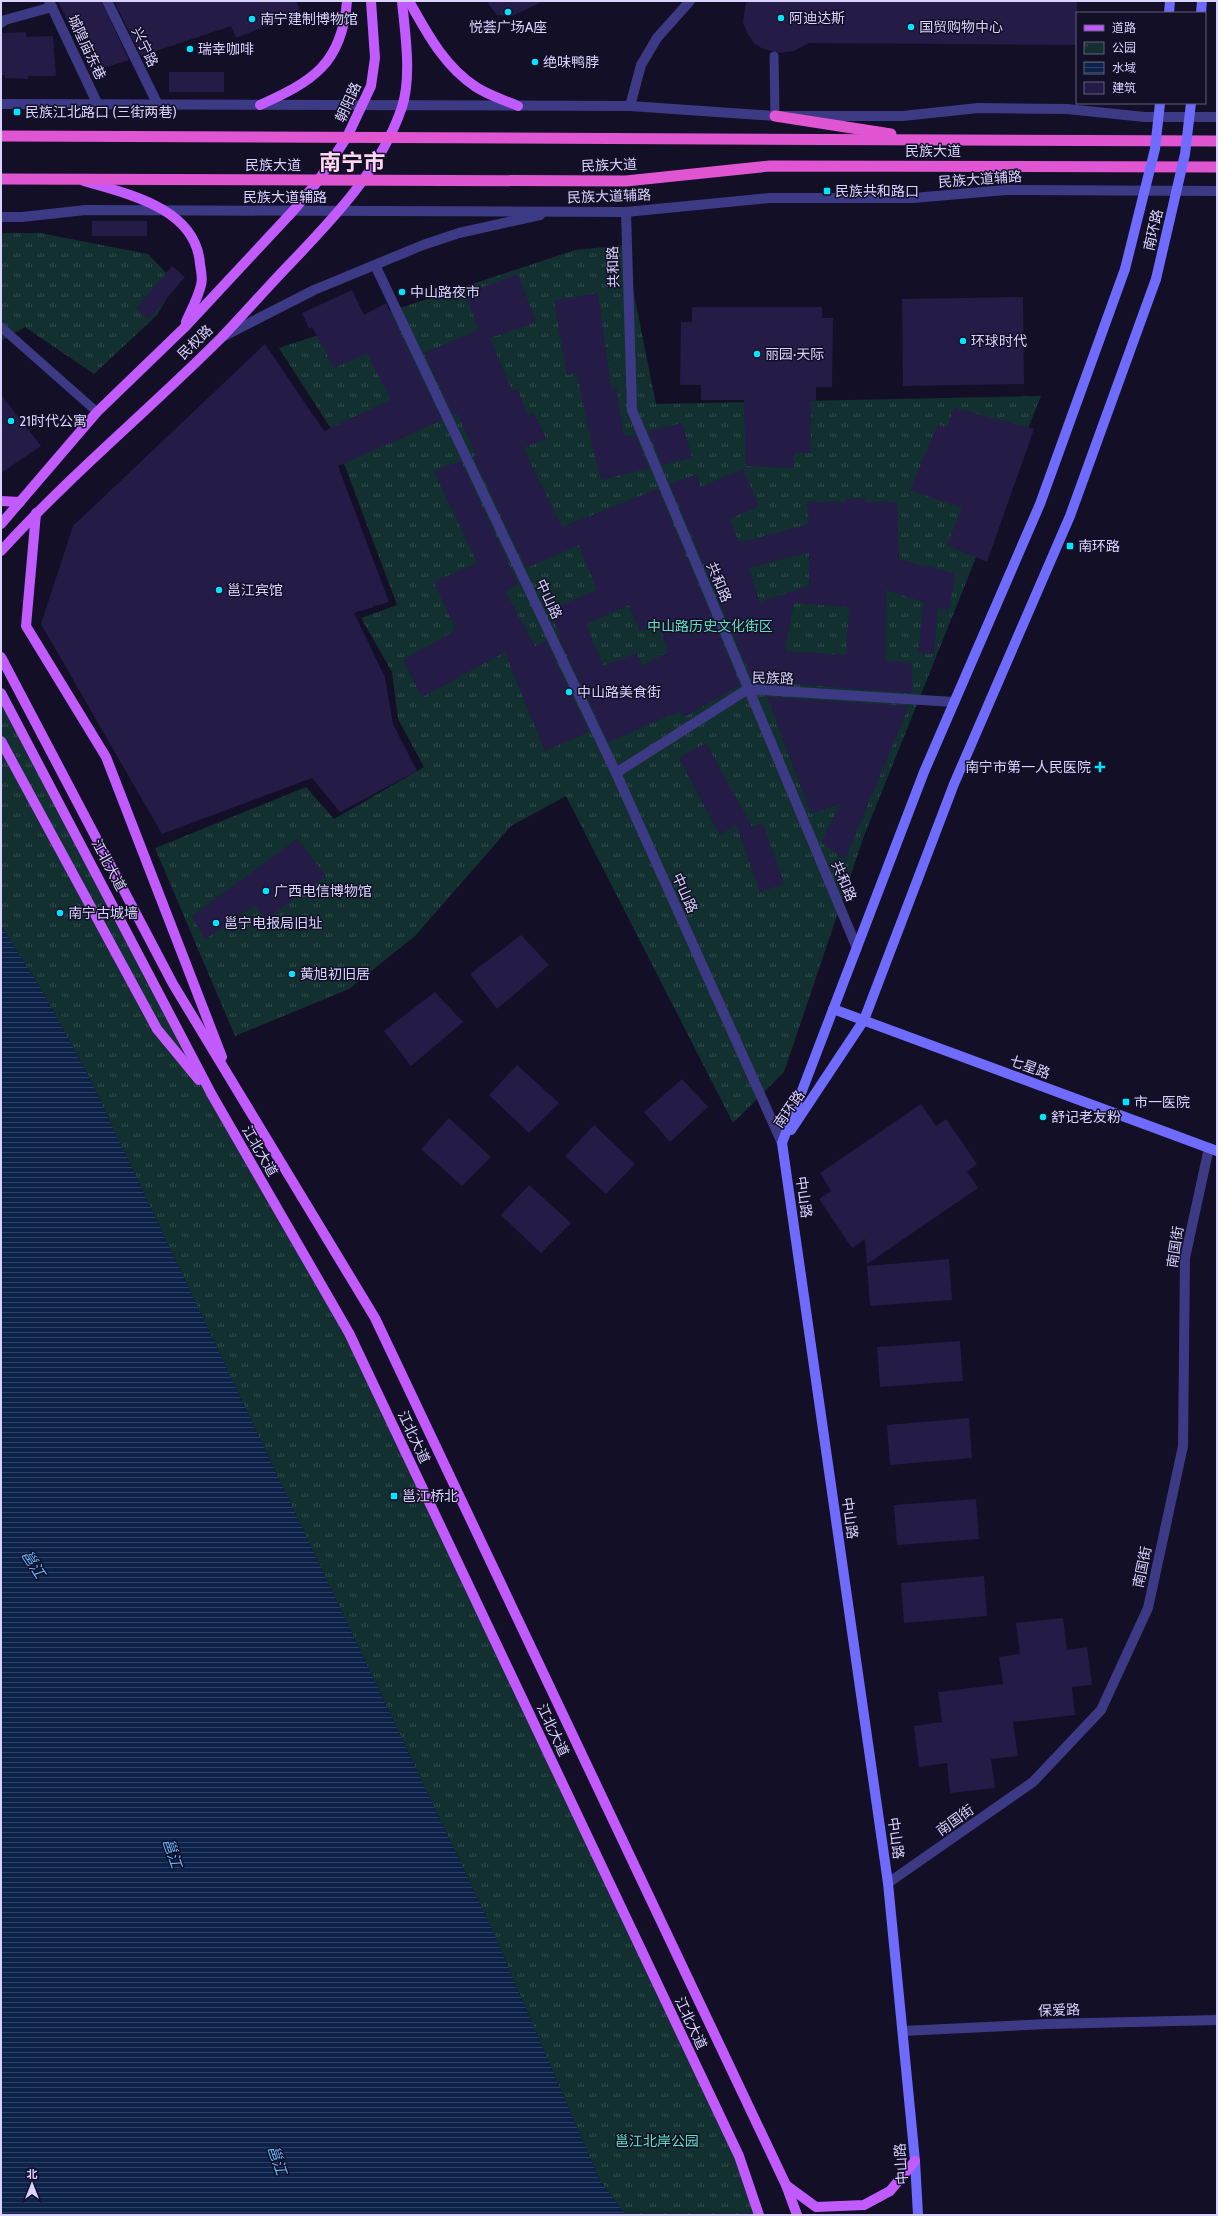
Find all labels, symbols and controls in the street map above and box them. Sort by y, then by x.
marker: 悦荟广场A座 [503,7,513,17]
place label: 阿迪达斯 [789,9,845,27]
place label: 南宁建制博物馆 [260,10,358,28]
street label: 城隍庙东巷 [64,11,110,83]
legend [1076,12,1206,104]
marker: 阿迪达斯 [776,13,786,23]
marker: 南宁建制博物馆 [247,14,257,24]
place label: 悦荟广场A座 [469,18,547,36]
place label: 国贸购物中心 [919,18,1003,36]
text: 道路 [1112,20,1136,35]
marker: 国贸购物中心 [906,22,916,32]
street label: 兴宁路 [128,24,162,70]
place label: 瑞幸咖啡 [198,40,254,58]
text: 公园 [1112,40,1136,55]
marker: 瑞幸咖啡 [185,44,195,54]
place label: 绝味鸭脖 [543,53,599,71]
marker: 绝味鸭脖 [530,57,540,67]
text: 水域 [1112,60,1136,75]
street label: 朝阳路 [331,79,365,125]
text: 建筑 [1112,80,1136,95]
place label: 民族江北路口 (三街两巷) [25,103,177,121]
marker: 民族江北路口 (三街两巷) [12,107,22,117]
street label: 民族大道 [905,142,961,160]
district label: 南宁市 [319,149,385,176]
street label: 民族大道 [581,155,637,175]
street label: 民族大道 [245,156,301,174]
street label: 民族大道辅路 [937,167,1023,191]
place label: 民族共和路口 [835,182,919,200]
street label: 民族大道辅路 [567,186,651,206]
marker: 民族共和路口 [822,186,832,196]
street label: 民族大道辅路 [243,188,327,206]
street label: 南环路 [1140,208,1166,252]
street label: 共和路 [603,246,623,288]
place label: 中山路夜市 [410,283,480,301]
marker: 中山路夜市 [397,287,407,297]
street label: 民权路 [174,321,216,363]
place label: 环球时代 [971,332,1027,350]
marker: 环球时代 [958,336,968,346]
place label: 丽园·天际 [765,345,824,363]
marker: 丽园·天际 [752,349,762,359]
place label: 21时代公寓 [19,412,87,430]
marker: 21时代公寓 [6,416,16,426]
place label: 南环路 [1078,537,1120,555]
marker: 南环路 [1065,541,1075,551]
street label: 共和路 [703,559,735,605]
street label: 中山路 [532,576,566,622]
place label: 邕江宾馆 [227,581,283,599]
marker: 邕江宾馆 [214,585,224,595]
park label: 中山路历史文化街区 [647,617,773,635]
street label: 民族路 [752,668,794,688]
place label: 中山路美食街 [577,683,661,701]
marker: 中山路美食街 [564,687,574,697]
place label: 南宁市第一人民医院 [965,758,1091,776]
marker: 南宁市第一人民医院 [1094,761,1106,773]
street label: 江北大道 [88,836,130,894]
street label: 共和路 [828,858,860,904]
street label: 中山路 [668,870,702,916]
place label: 广西电信博物馆 [274,882,372,900]
marker: 广西电信博物馆 [261,886,271,896]
place label: 南宁古城墙 [68,904,138,922]
marker: 南宁古城墙 [55,908,65,918]
place label: 邕宁电报局旧址 [224,914,322,932]
marker: 邕宁电报局旧址 [211,918,221,928]
place label: 黄旭初旧居 [300,965,370,983]
marker: 黄旭初旧居 [287,969,297,979]
street label: 七星路 [1007,1051,1053,1083]
street label: 南环路 [770,1087,808,1131]
place label: 市一医院 [1134,1093,1190,1111]
marker: 市一医院 [1121,1097,1131,1107]
place label: 舒记老友粉 [1051,1108,1121,1126]
marker: 舒记老友粉 [1038,1112,1048,1122]
street label: 江北大道 [238,1122,282,1180]
street label: 中山路 [792,1175,816,1219]
street label: 南国街 [1163,1225,1187,1269]
street label: 江北大道 [394,1408,434,1466]
place label: 邕江桥北 [402,1487,458,1505]
marker: 邕江桥北 [389,1491,399,1501]
street label: 中山路 [838,1496,862,1540]
street label: 南国街 [1129,1545,1155,1589]
water label: 邕江 [17,1547,50,1583]
street label: 江北大道 [533,1701,573,1759]
street label: 南国街 [933,1801,977,1839]
street label: 中山路 [884,1816,908,1860]
water label: 邕江 [159,1836,186,1872]
street label: 江北大道 [671,1994,711,2052]
street label: 保爱路 [1038,2000,1080,2020]
park label: 邕江北岸公园 [615,2132,699,2150]
street label: 中山路 [891,2142,911,2186]
water label: 邕江 [264,2143,291,2179]
north arrow [12,2164,52,2204]
text: 北 [27,2167,38,2181]

